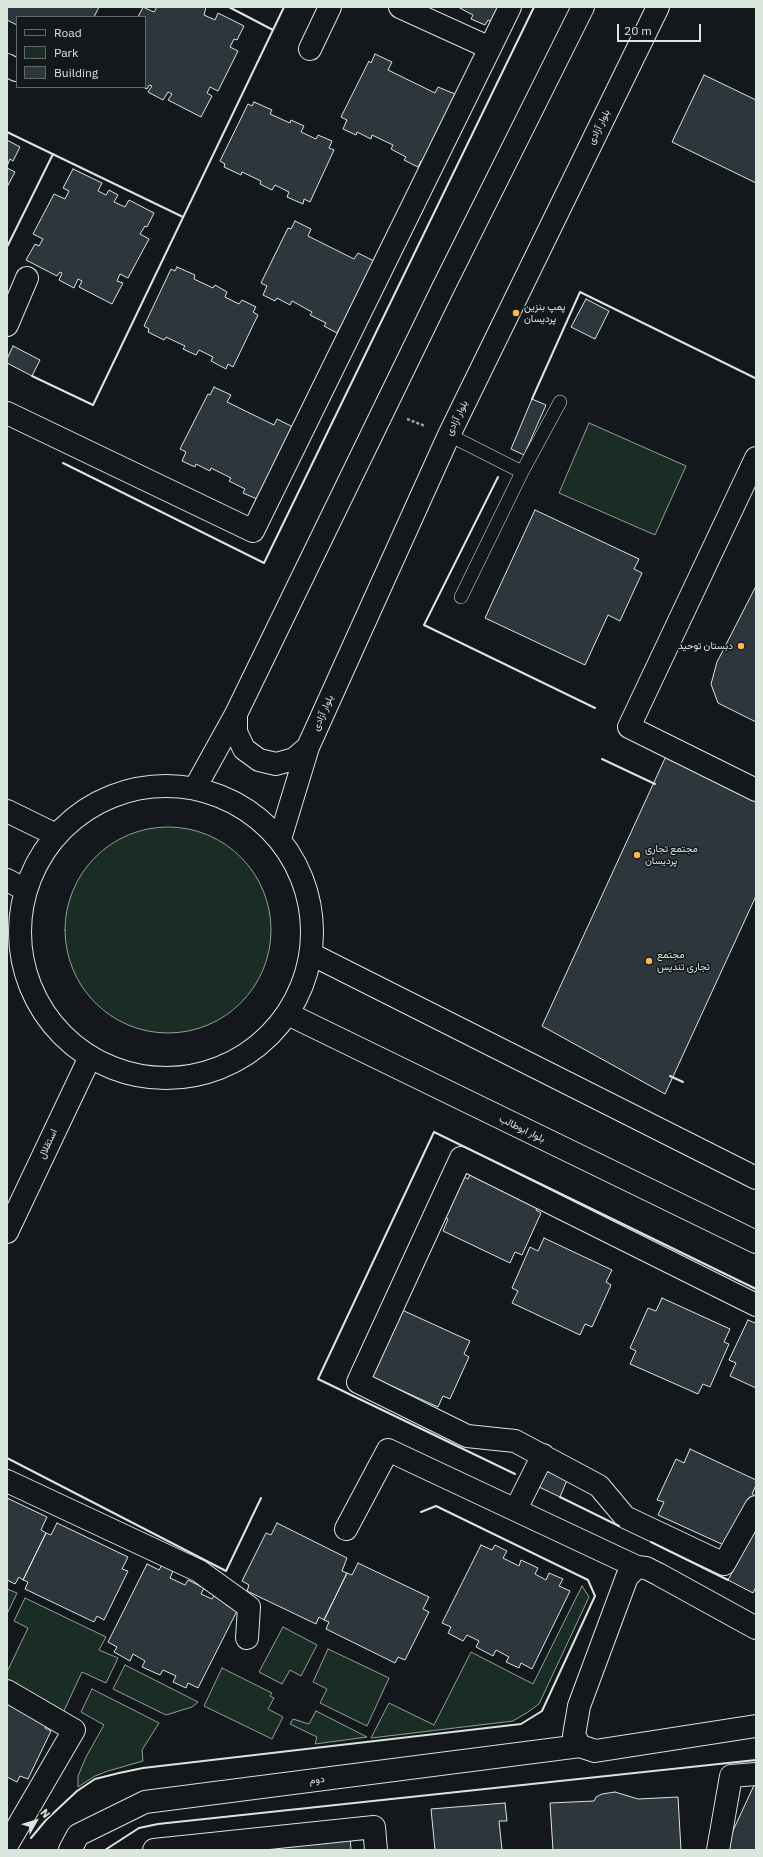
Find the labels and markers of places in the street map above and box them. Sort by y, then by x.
place label: پمپ بنزین پردیسان [524,301,565,324]
marker: پمپ بنزین پردیسان [511,308,521,318]
place label: دبستان توحید [678,640,733,652]
marker: دبستان توحید [736,641,746,651]
place label: مجتمع تجاری پردیسان [645,843,698,866]
marker: مجتمع تجاری پردیسان [632,850,642,860]
place label: مجتمع تجاری تندیس [657,949,710,972]
marker: مجتمع تجاری تندیس [644,956,654,966]

